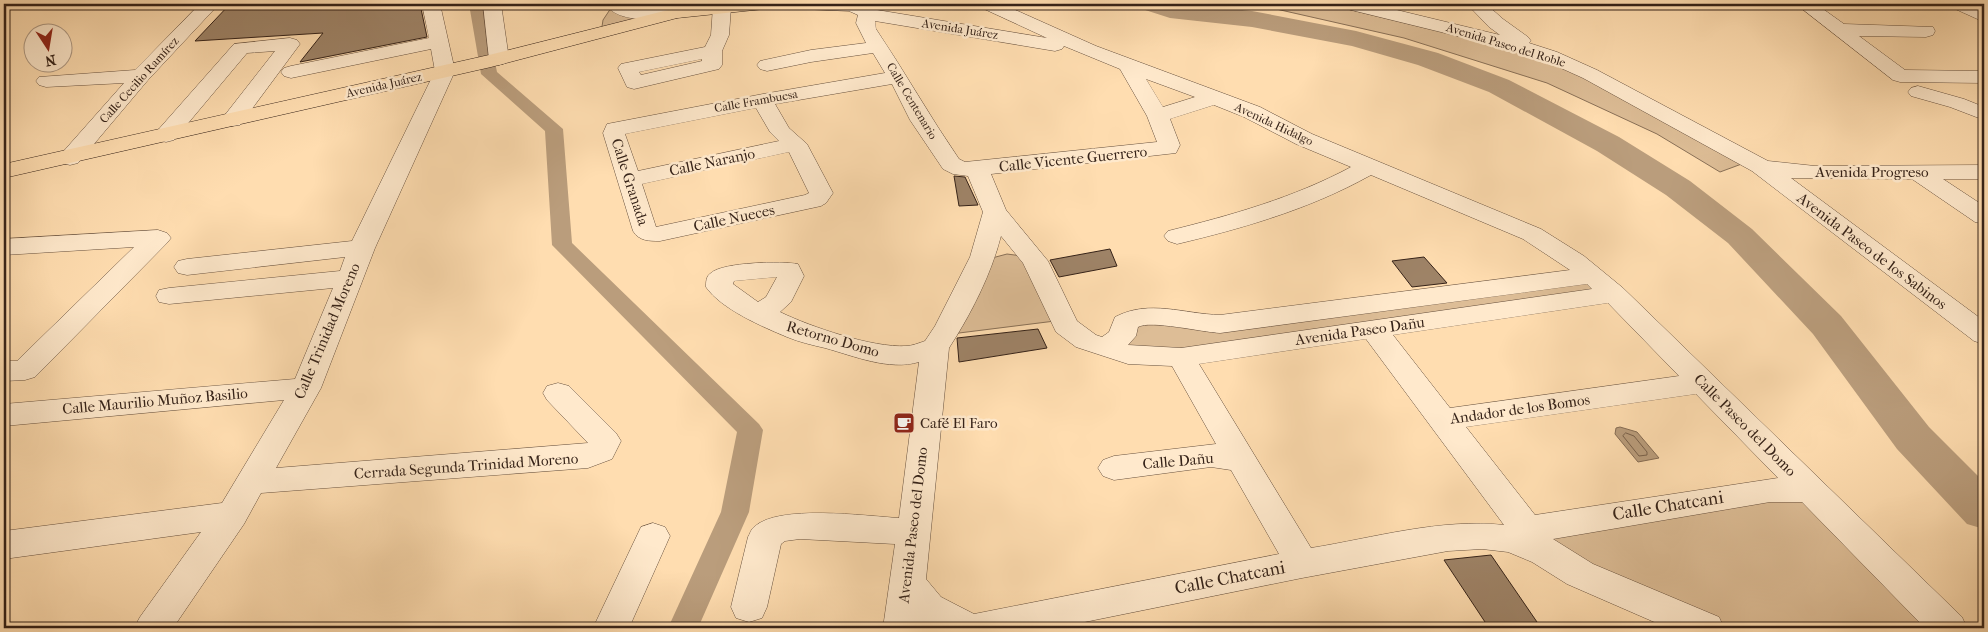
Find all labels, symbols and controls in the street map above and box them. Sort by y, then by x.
street label: Avenida Juárez [920,16,1000,42]
street label: Avenida Paseo del Roble [1444,20,1568,70]
north arrow [22,22,72,72]
street label: Calle Cecilio Ramírez [97,33,182,126]
text: N [43,51,58,70]
street label: Calle Centenario [884,60,940,142]
street label: Avenida Juárez [344,69,424,101]
street label: Calle Frambuesa [713,87,799,115]
street label: Avenida Hidalgo [1232,99,1316,148]
street label: Calle Granada [607,136,653,229]
street label: Calle Vicente Guerrero [998,142,1148,176]
street label: Calle Naranjo [667,144,757,180]
street label: Avenida Progreso [1814,163,1929,181]
street label: Avenida Paseo de los Sabinos [1793,188,1951,313]
street label: Calle Nueces [692,201,777,235]
street label: Calle Trinidad Moreno [290,260,364,402]
street label: Avenida Paseo Dañu [1293,313,1426,349]
street label: Retorno Domo [784,317,882,361]
street label: Calle Paseo del Domo [1690,370,1800,480]
street label: Calle Maurilio Muñoz Basilio [62,384,249,418]
street label: Andador de los Bomos [1448,390,1591,428]
cafe icon: Café El Faro [892,411,916,435]
place label: Café El Faro [920,414,998,432]
street label: Avenida Paseo del Domo [894,446,932,605]
street label: Cerrada Segunda Trinidad Moreno [353,449,579,483]
street label: Calle Dañu [1142,449,1215,473]
street label: Calle Chatcani [1611,487,1726,525]
street label: Calle Chatcani [1173,557,1288,599]

